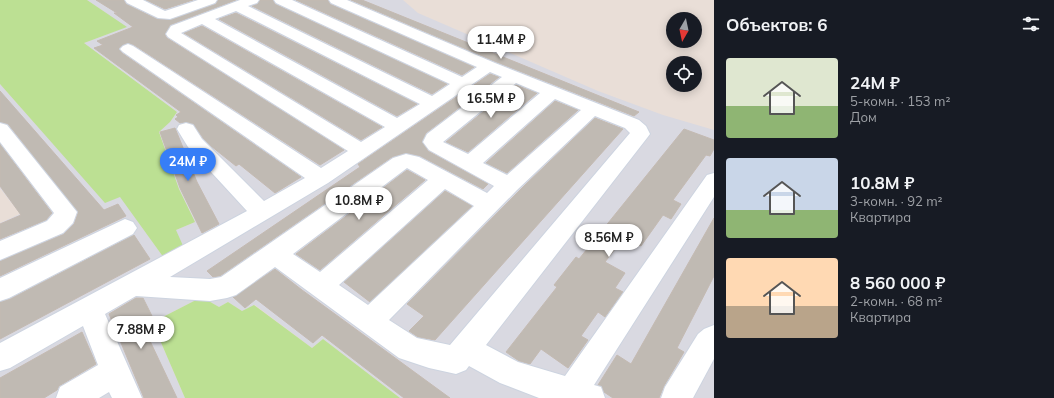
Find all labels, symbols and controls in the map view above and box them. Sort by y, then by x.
north arrow [666,12,702,48]
map controls [666,12,702,92]
icon: filters [1020,13,1042,35]
text: Объектов: 6 [726,14,827,35]
pin: 11.4M ₽ [464,26,538,60]
text: 11.4M ₽ [476,31,526,47]
button: locate [666,56,702,92]
text: 24M ₽ [850,72,900,93]
icon: home [758,74,806,122]
pin: 16.5M ₽ [454,85,528,119]
text: 16.5M ₽ [466,90,516,106]
text: 5-комн. · 153 m² [850,93,950,109]
text: Дом [850,109,877,125]
pin: 24M ₽ [160,148,216,182]
text: 24M ₽ [169,153,207,169]
text: 10.8M ₽ [850,172,914,193]
icon: home [758,174,806,222]
pin: 10.8M ₽ [322,187,396,221]
text: 10.8M ₽ [334,192,384,208]
text: 3-комн. · 92 m² [850,193,943,209]
text: Квартира [850,209,911,225]
pin: 8.56M ₽ [572,224,646,258]
text: 8.56M ₽ [584,229,634,245]
text: 8 560 000 ₽ [850,272,946,293]
icon: home [758,274,806,322]
text: 2-комн. · 68 m² [850,293,943,309]
text: Квартира [850,309,911,325]
pin: 7.88M ₽ [104,316,178,350]
text: 7.88M ₽ [116,321,166,337]

